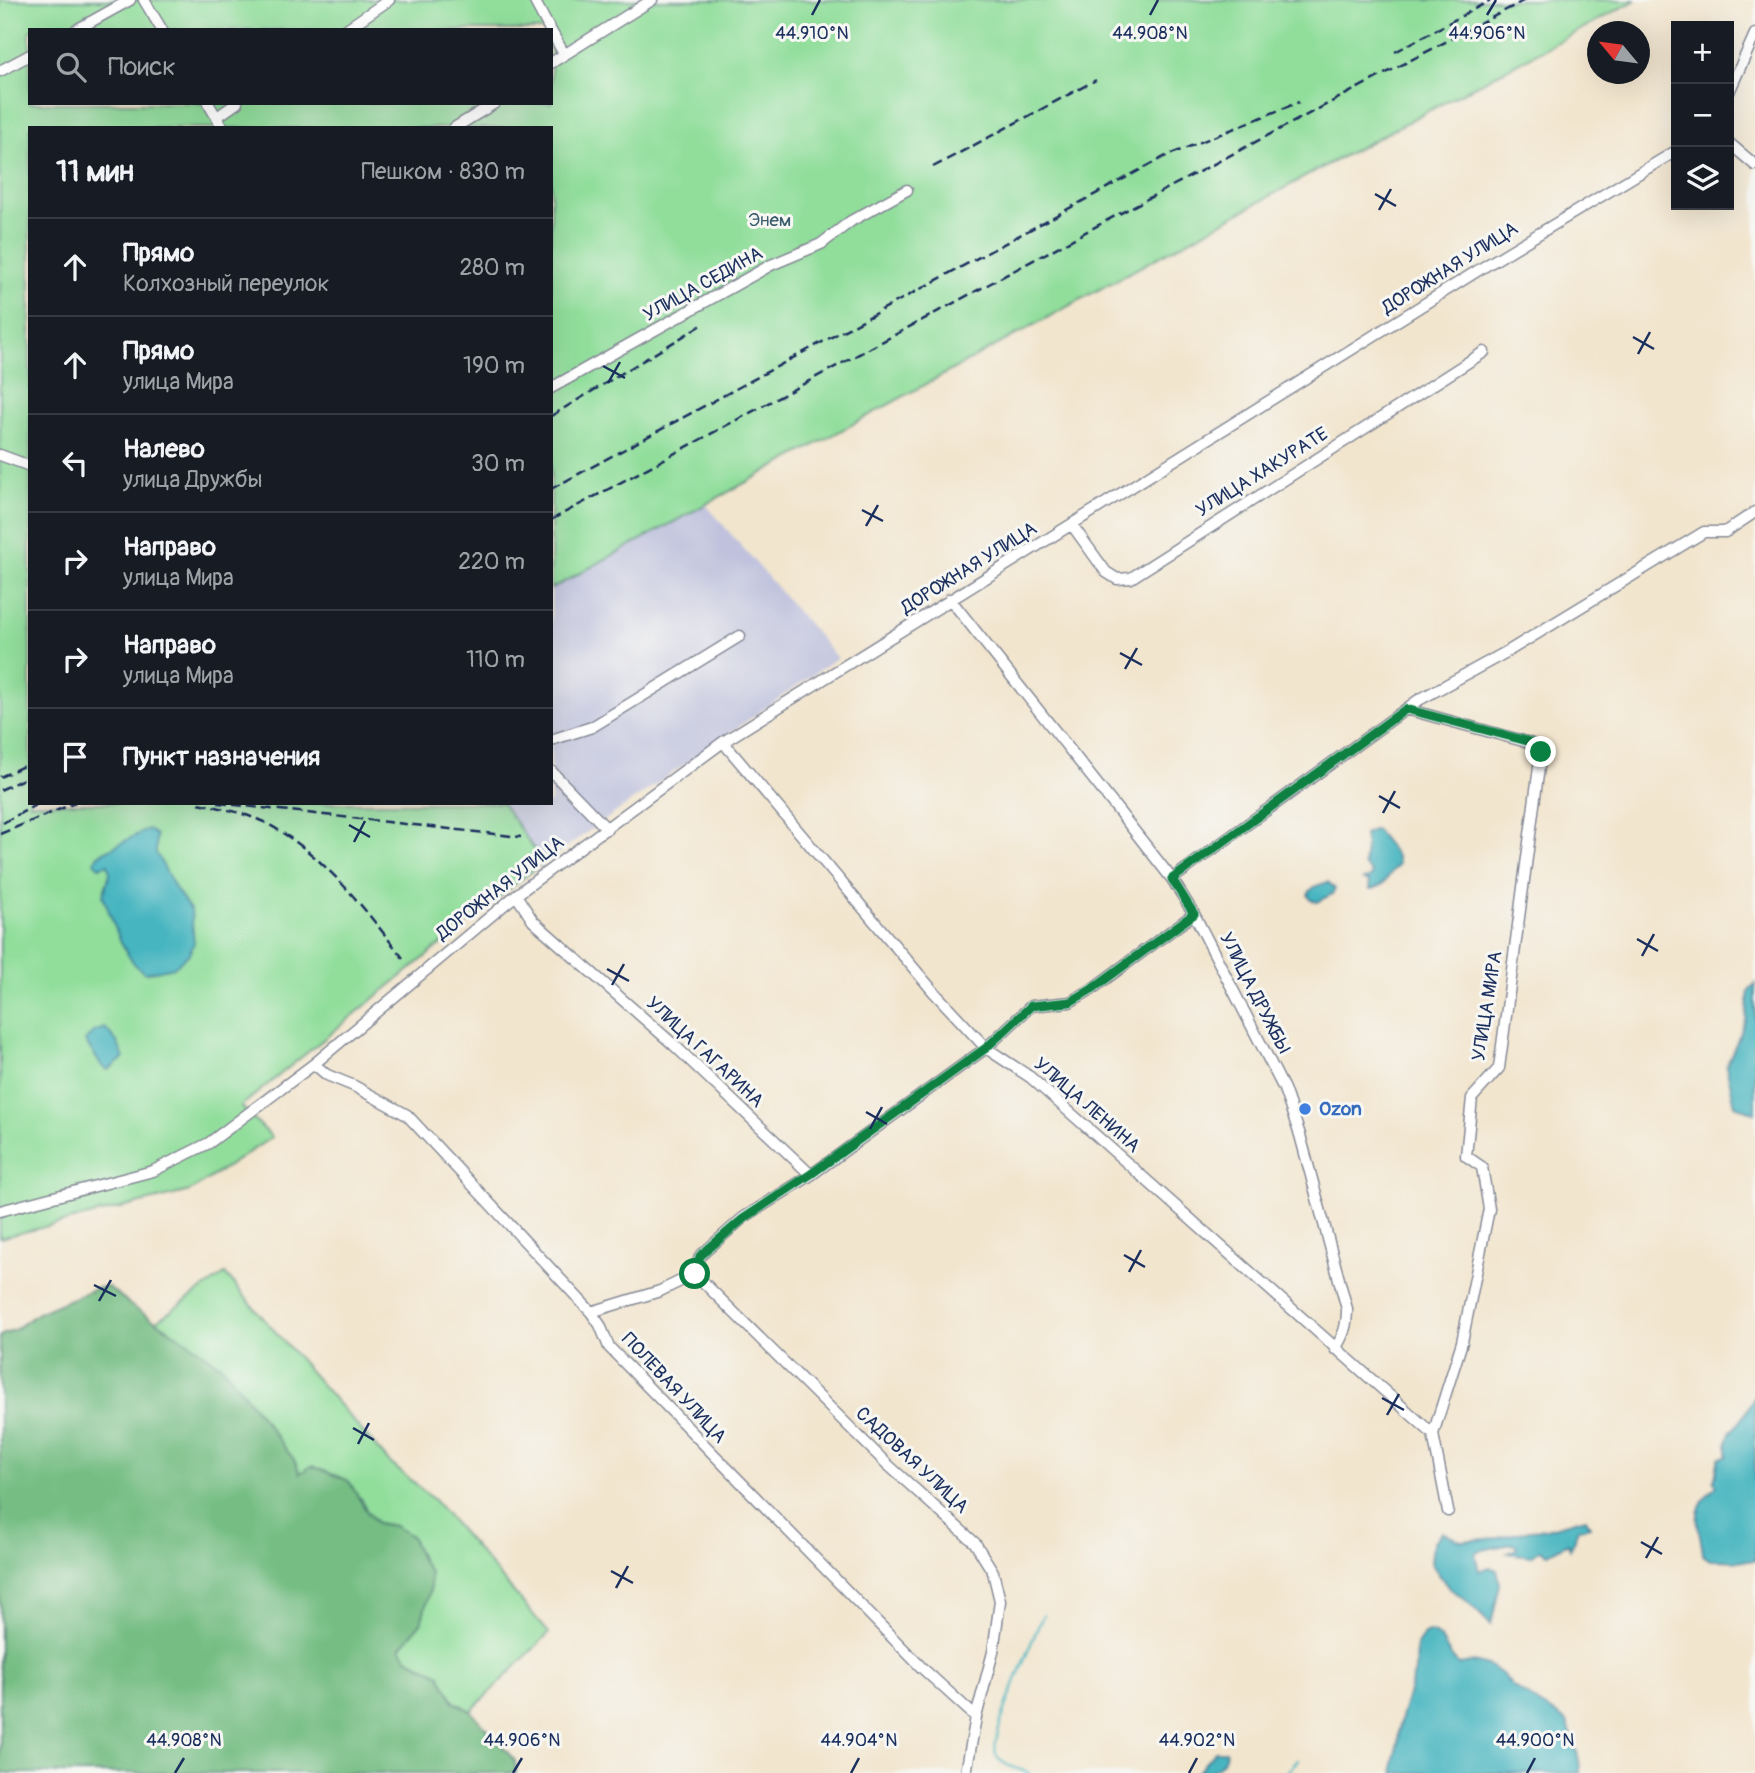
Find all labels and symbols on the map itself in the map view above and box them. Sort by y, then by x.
north arrow [1587,21,1650,84]
text: 44.910°N [775,22,849,45]
text: 44.908°N [1112,22,1188,45]
text: 44.906°N [1449,22,1525,45]
park label: Энем [749,208,791,232]
street label: ДОРОЖНАЯ УЛИЦА [1377,217,1522,320]
street label: УЛИЦА СЕДИНА [639,241,767,327]
street label: УЛИЦА ХАКУРАТЕ [1192,422,1333,522]
street label: ДОРОЖНАЯ УЛИЦА [896,517,1041,620]
route end [1525,736,1556,767]
street label: ДОРОЖНАЯ УЛИЦА [430,831,569,946]
street label: УЛИЦА ДРУЖБЫ [1214,928,1296,1058]
street label: УЛИЦА МИРА [1466,949,1508,1063]
street label: УЛИЦА ГАГАРИНА [641,991,769,1113]
street label: УЛИЦА ЛЕНИНА [1029,1052,1145,1158]
place label: Ozon [1319,1097,1362,1121]
marker: Ozon [1297,1101,1313,1117]
route start [679,1258,710,1289]
street label: ПОЛЕВАЯ УЛИЦА [616,1328,732,1448]
street label: САДОВАЯ УЛИЦА [851,1402,973,1518]
text: 44.908°N [146,1729,222,1752]
text: 44.906°N [484,1729,560,1752]
text: 44.904°N [821,1729,897,1752]
text: 44.902°N [1159,1729,1235,1752]
text: 44.900°N [1496,1729,1574,1752]

